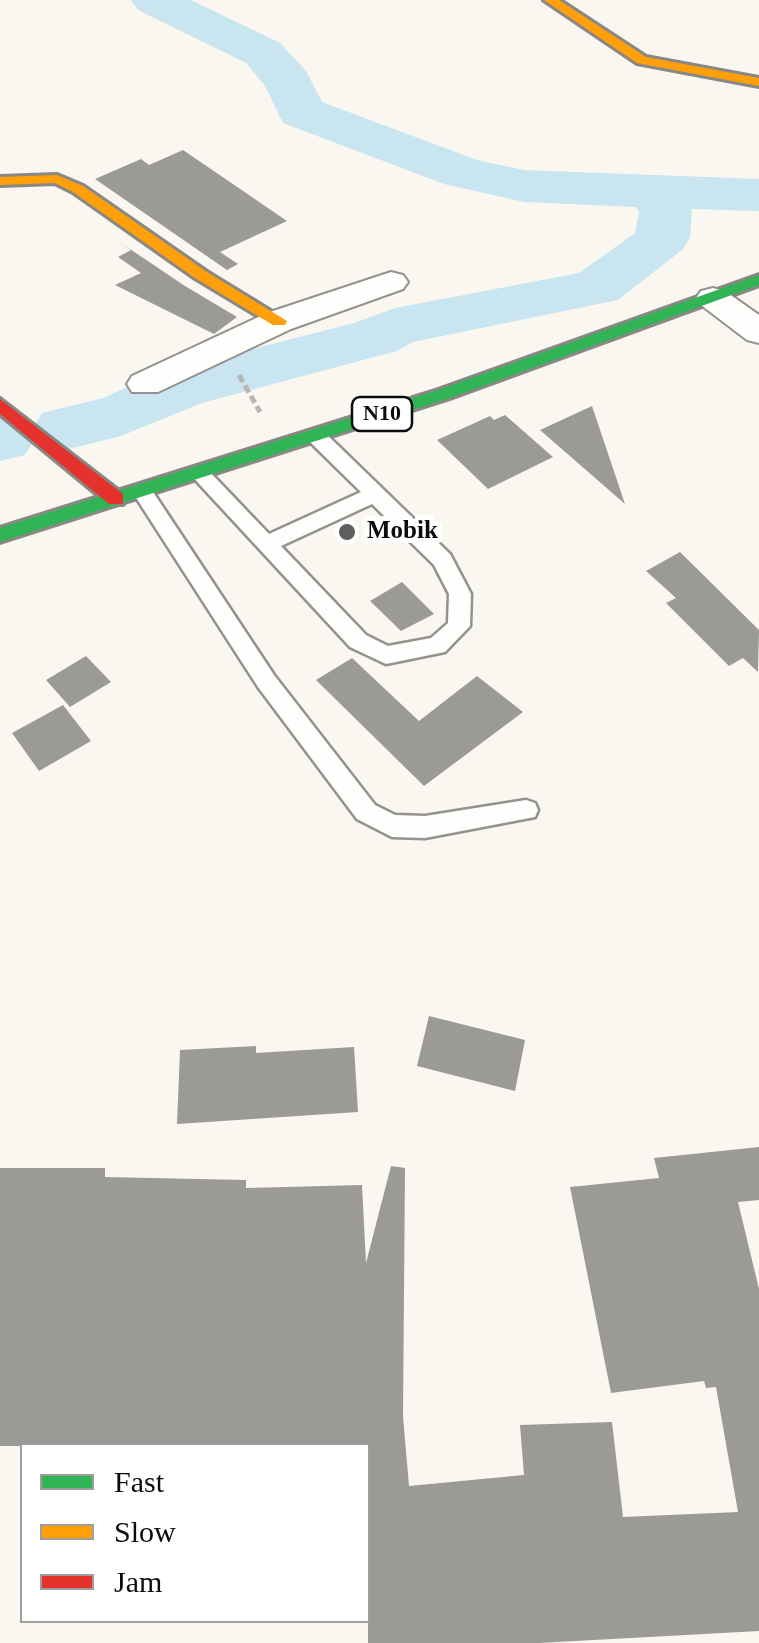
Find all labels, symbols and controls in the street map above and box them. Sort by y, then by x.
road number: N10 [352,397,412,431]
place label: Mobik [367,517,438,547]
marker: Mobik [336,521,358,543]
legend [20,1443,370,1623]
text: Fast [114,1465,164,1498]
text: Slow [114,1515,176,1548]
text: Jam [114,1565,162,1598]

